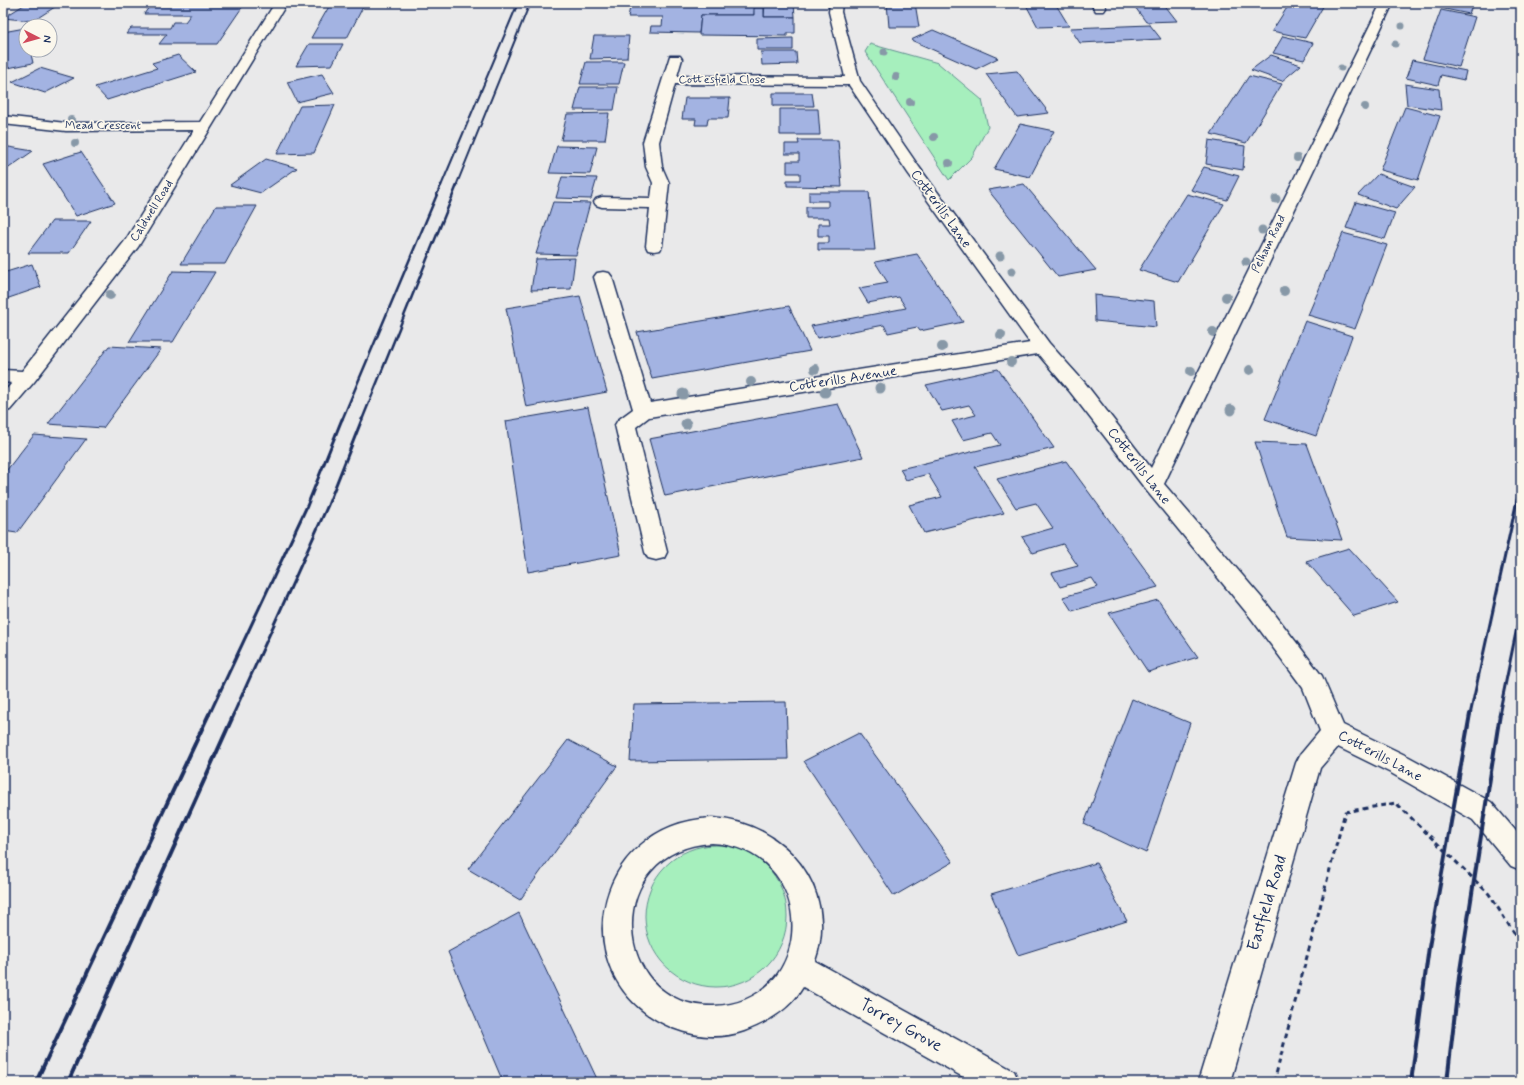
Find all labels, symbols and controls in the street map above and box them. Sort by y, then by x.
north arrow [18,18,58,58]
text: N [40,35,54,43]
street label: Cottesfield Close [679,72,766,88]
street label: Mead Crescent [65,118,141,134]
street label: Cotterills Lane [906,166,976,252]
street label: Caldwell Road [127,177,177,245]
street label: Pelham Road [1248,212,1290,276]
street label: Cotterills Avenue [788,362,898,396]
street label: Cotterills Lane [1103,424,1175,508]
street label: Cotterills Lane [1335,726,1425,786]
street label: Eastfield Road [1242,852,1292,954]
street label: Torrey Grove [855,993,946,1058]

